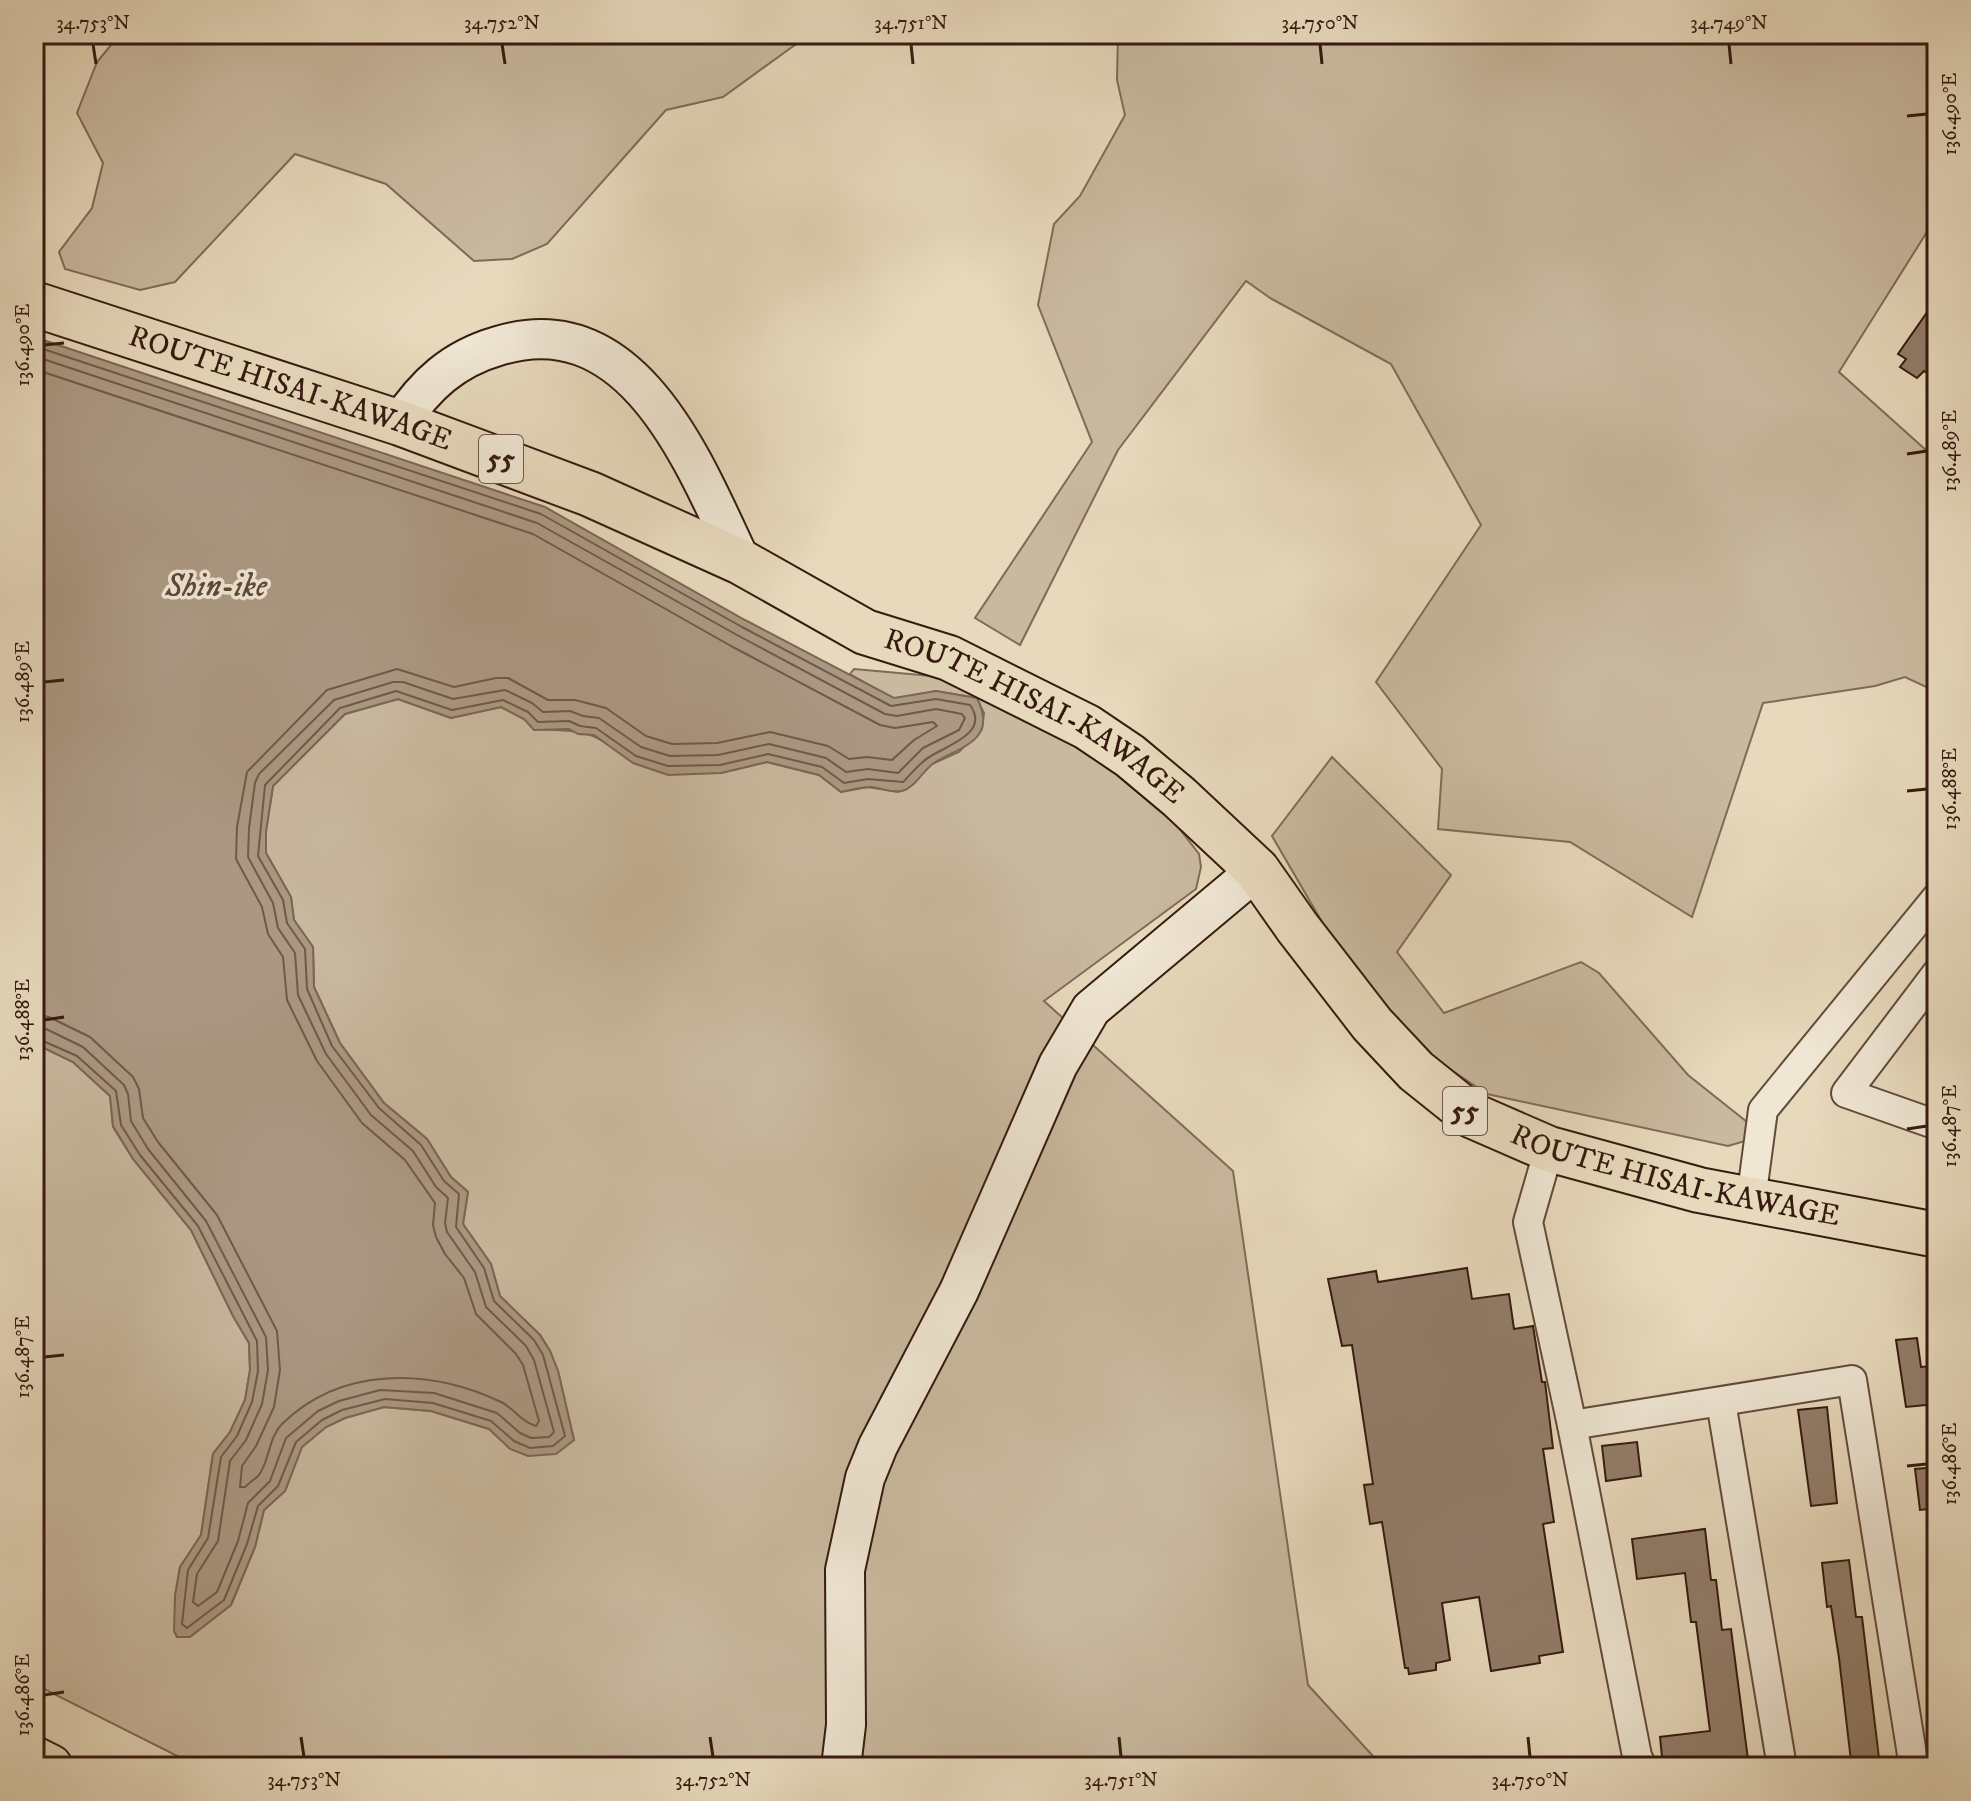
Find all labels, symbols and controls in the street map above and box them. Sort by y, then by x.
text: 34.753°N [56,11,130,36]
text: 34.752°N [464,11,540,36]
text: 34.751°N [874,11,948,36]
text: 34.750°N [1282,11,1358,36]
text: 34.749°N [1690,11,1768,36]
text: 136.490°E [1938,73,1963,155]
text: 136.490°E [11,304,36,386]
street label: ROUTE HISAI-KAWAGE [124,318,457,459]
text: 136.489°E [1938,410,1963,492]
road number: 55 [479,435,523,483]
water label: Shin-ike [164,567,268,607]
street label: ROUTE HISAI-KAWAGE [880,621,1192,812]
text: 136.489°E [11,641,36,723]
text: 136.488°E [1938,748,1963,830]
text: 136.488°E [11,979,36,1061]
text: 136.487°E [1938,1085,1963,1167]
road number: 55 [1443,1087,1487,1135]
street label: ROUTE HISAI-KAWAGE [1505,1116,1843,1235]
text: 136.487°E [11,1316,36,1398]
text: 136.486°E [1938,1423,1963,1505]
text: 136.486°E [11,1654,36,1736]
text: 34.753°N [267,1768,341,1793]
text: 34.752°N [675,1768,751,1793]
text: 34.751°N [1084,1768,1158,1793]
text: 34.750°N [1492,1768,1568,1793]

